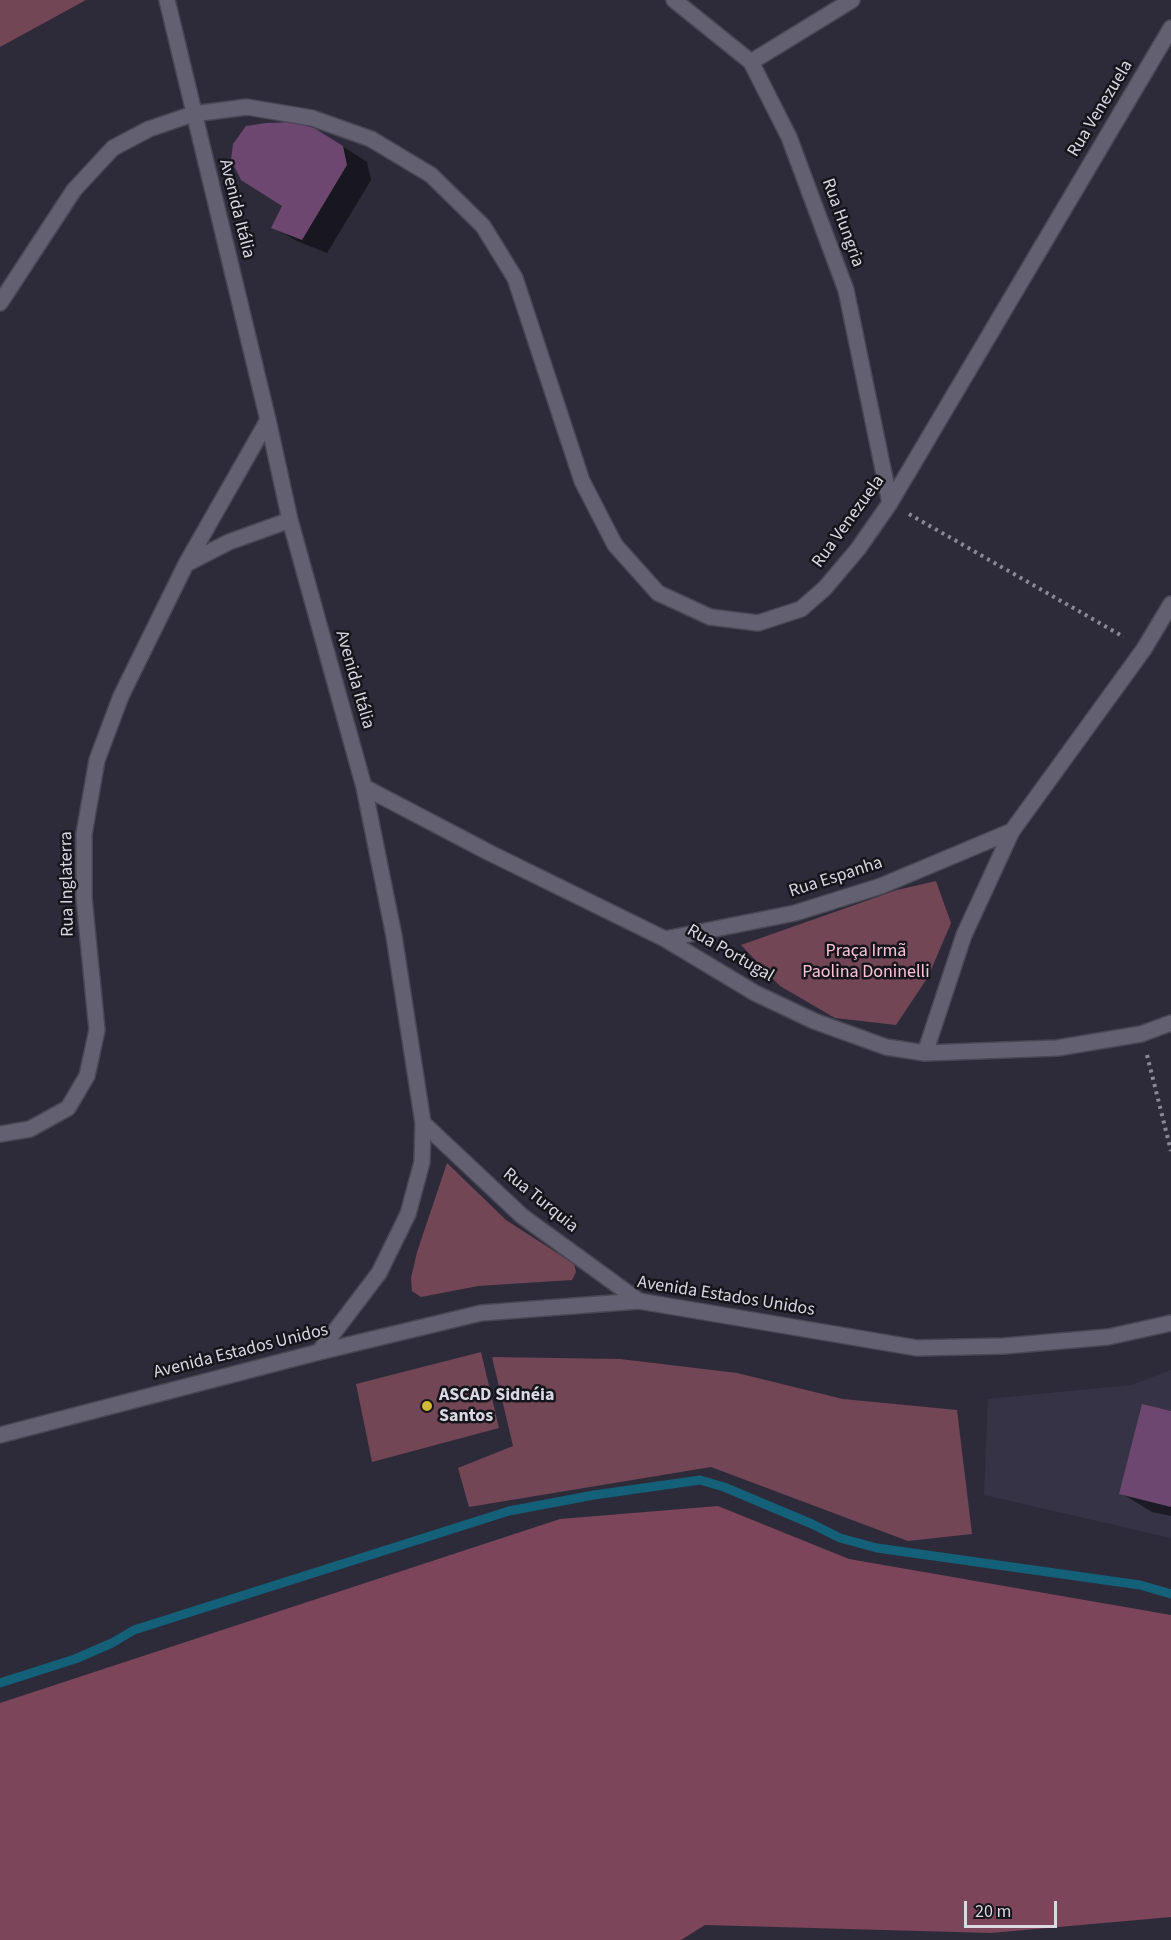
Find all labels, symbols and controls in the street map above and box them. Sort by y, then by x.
street label: Rua Venezuela [1064,57,1138,161]
street label: Avenida Itália [213,157,259,261]
street label: Rua Hungria [816,176,868,270]
street label: Rua Venezuela [808,471,890,573]
street label: Avenida Itália [330,628,378,732]
street label: Rua Inglaterra [56,831,80,937]
street label: Rua Espanha [786,853,886,903]
street label: Rua Portugal [683,920,777,988]
park label: Praça Irmã Paolina Doninelli [802,941,930,984]
street label: Rua Turquia [498,1164,582,1238]
street label: Avenida Estados Unidos [636,1272,816,1322]
street label: Avenida Estados Unidos [151,1320,331,1384]
place label: ASCAD Sidnéia Santos [439,1385,555,1428]
marker: ASCAD Sidnéia Santos [420,1399,434,1413]
scale bar [967,1889,1060,1927]
text: 20 m [975,1899,1011,1924]

